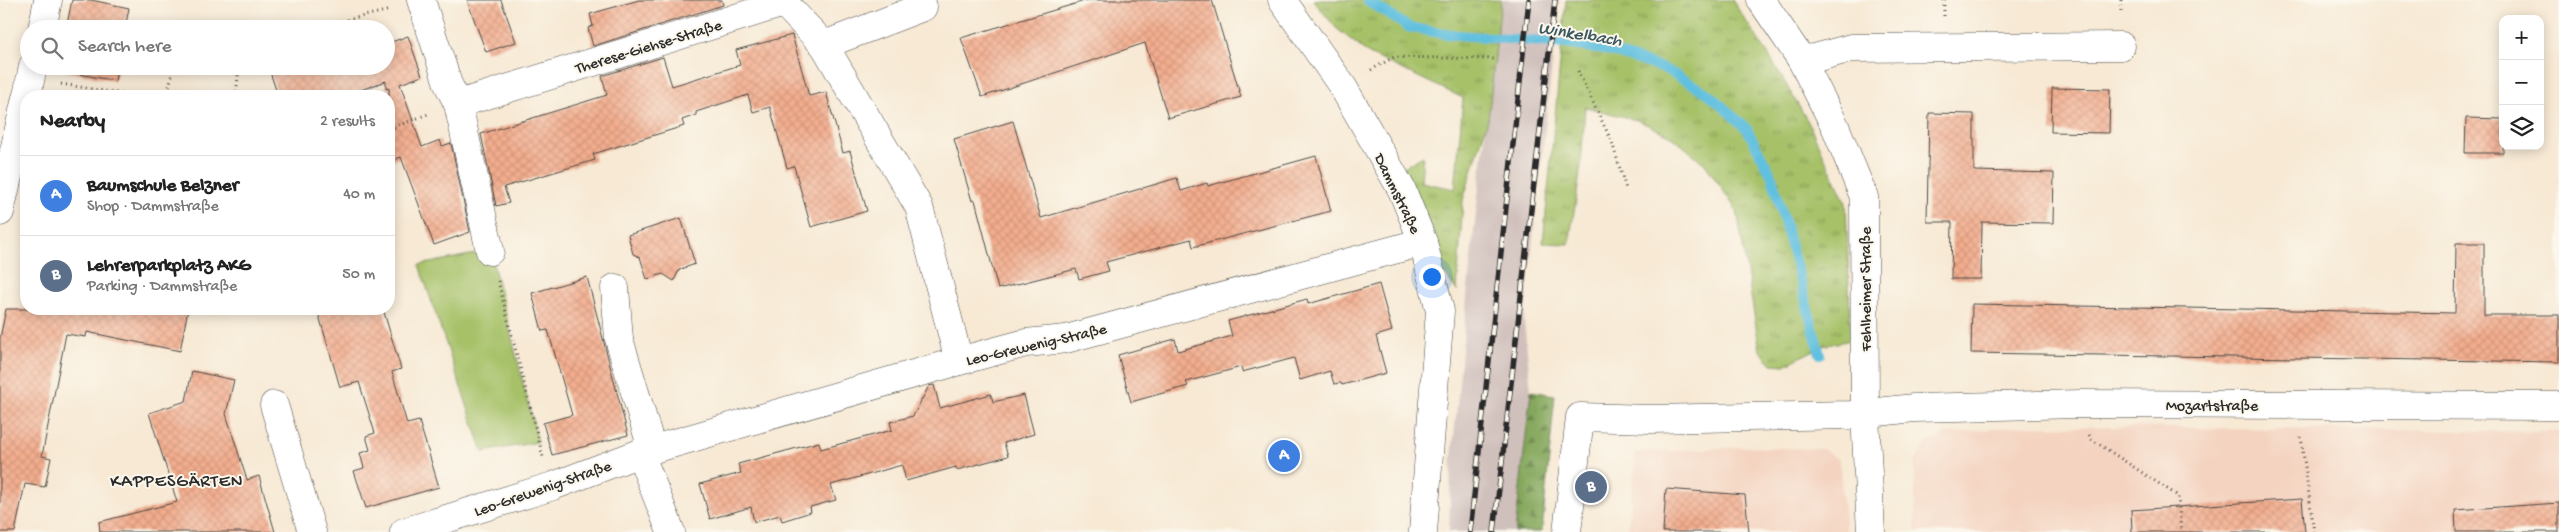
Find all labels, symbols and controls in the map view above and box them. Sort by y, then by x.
map controls [2499,15,2544,150]
button: + [2499,15,2544,60]
street label: Therese-Giehse-Straße [573,17,725,80]
water label: Winkelbach [1536,19,1623,52]
search box [20,20,395,75]
icon: search [38,34,66,62]
text: Search here [78,36,172,59]
button: − [2499,60,2544,105]
button: layers [2499,105,2544,150]
text: Nearby [40,110,105,135]
text: 2 results [320,113,375,132]
street label: Dammstraße [1368,150,1424,238]
text: Baumschule Belzner [87,175,238,198]
text: A [51,186,61,205]
text: 40 m [343,186,375,205]
text: Shop · Dammstraße [87,198,219,217]
street label: Fehlheimer Straße [1858,226,1877,352]
text: Lehrerparkplatz AKG [87,255,251,278]
your location [1419,264,1445,290]
text: B [52,266,60,285]
text: 50 m [342,266,375,285]
text: Parking · Dammstraße [87,278,237,297]
street label: Leo-Grewenig-Straße [965,321,1110,372]
street label: Mozartstraße [2166,398,2259,417]
pin: A [1268,437,1300,475]
street label: Leo-Grewenig-Straße [472,458,615,523]
pin: B [1575,468,1607,506]
district label: KAPPESGÄRTEN [110,472,244,493]

